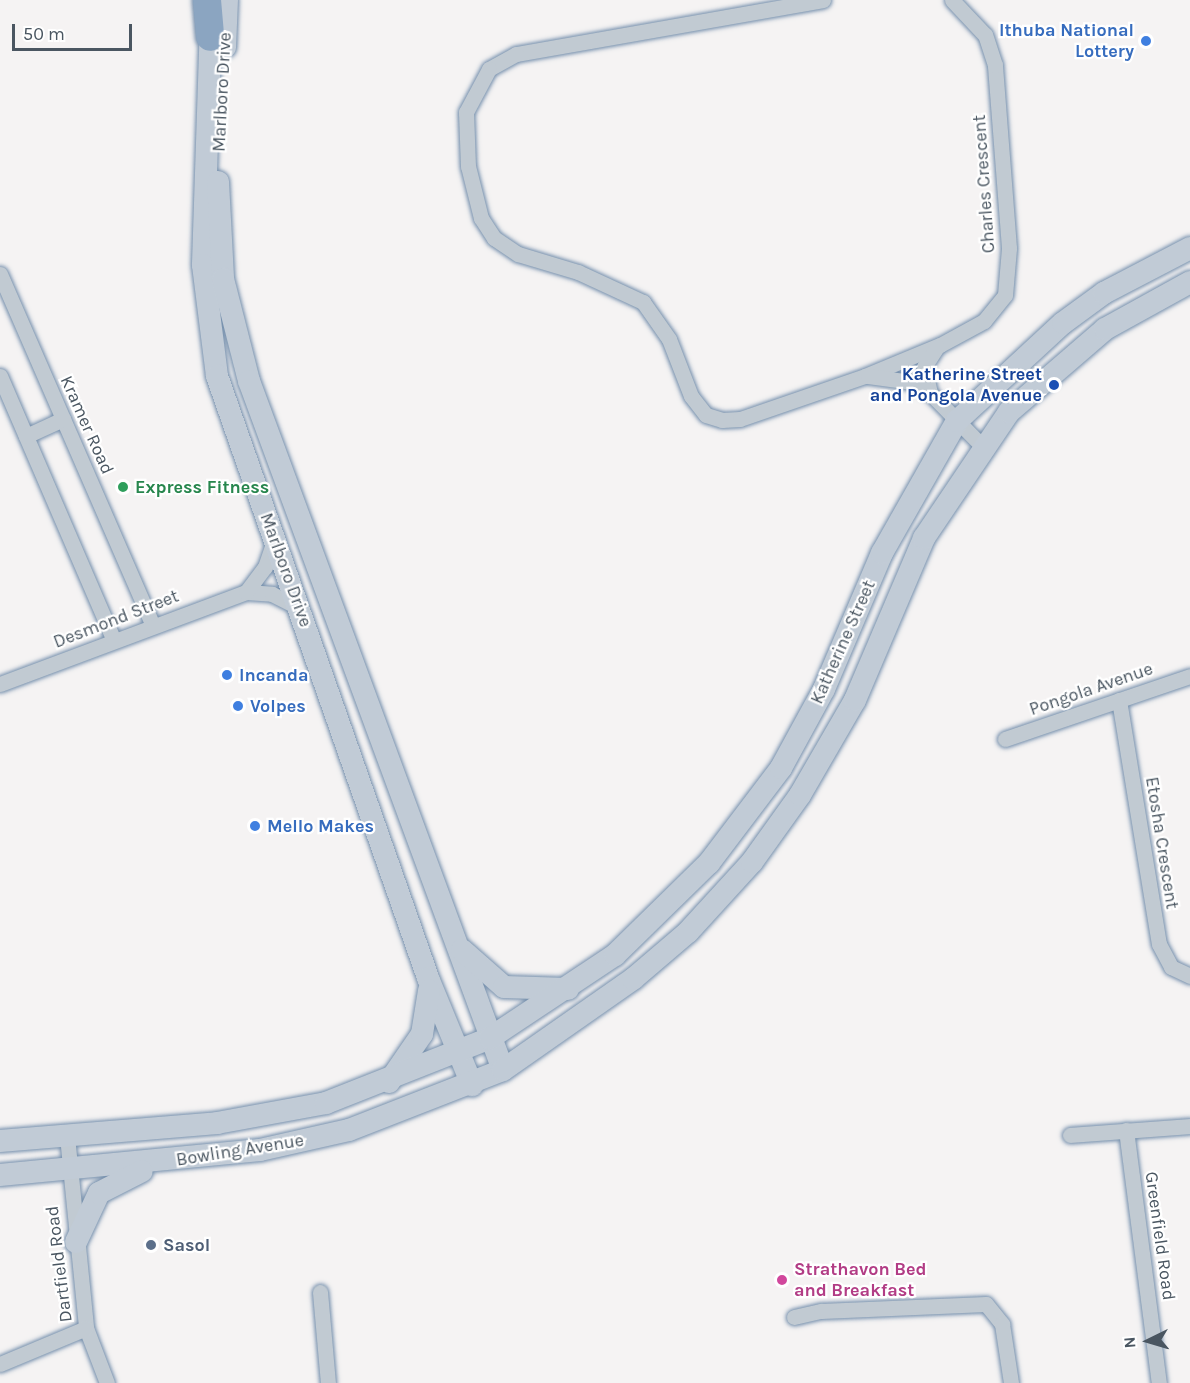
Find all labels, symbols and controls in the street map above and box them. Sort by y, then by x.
scale bar [15,12,135,50]
place label: Ithuba National Lottery [999,20,1134,63]
text: 50 m [23,23,65,45]
street label: Marlboro Drive [208,32,236,152]
marker: Ithuba National Lottery [1139,34,1153,48]
street label: Charles Crescent [968,114,1000,254]
place label: Katherine Street and Pongola Avenue [870,364,1042,406]
street label: Kramer Road [56,372,118,478]
marker: Katherine Street and Pongola Avenue [1047,378,1061,392]
place label: Express Fitness [135,476,269,498]
marker: Express Fitness [116,480,130,494]
street label: Marlboro Drive [255,510,317,630]
street label: Katherine Street [806,577,880,707]
street label: Desmond Street [50,585,182,653]
street label: Pongola Avenue [1026,658,1156,720]
place label: Incanda [239,664,309,686]
marker: Incanda [220,668,234,682]
place label: Volpes [250,695,306,717]
marker: Volpes [231,699,245,713]
street label: Etosha Crescent [1141,775,1183,911]
place label: Mello Makes [267,815,374,837]
marker: Mello Makes [248,819,262,833]
street label: Bowling Avenue [175,1129,305,1171]
street label: Greenfield Road [1140,1170,1180,1302]
street label: Dartfield Road [41,1204,77,1324]
place label: Sasol [163,1234,210,1256]
marker: Sasol [144,1238,158,1252]
place label: Strathavon Bed and Breakfast [794,1259,927,1302]
marker: Strathavon Bed and Breakfast [775,1273,789,1287]
north arrow [1118,1311,1178,1371]
text: N [1120,1336,1140,1349]

